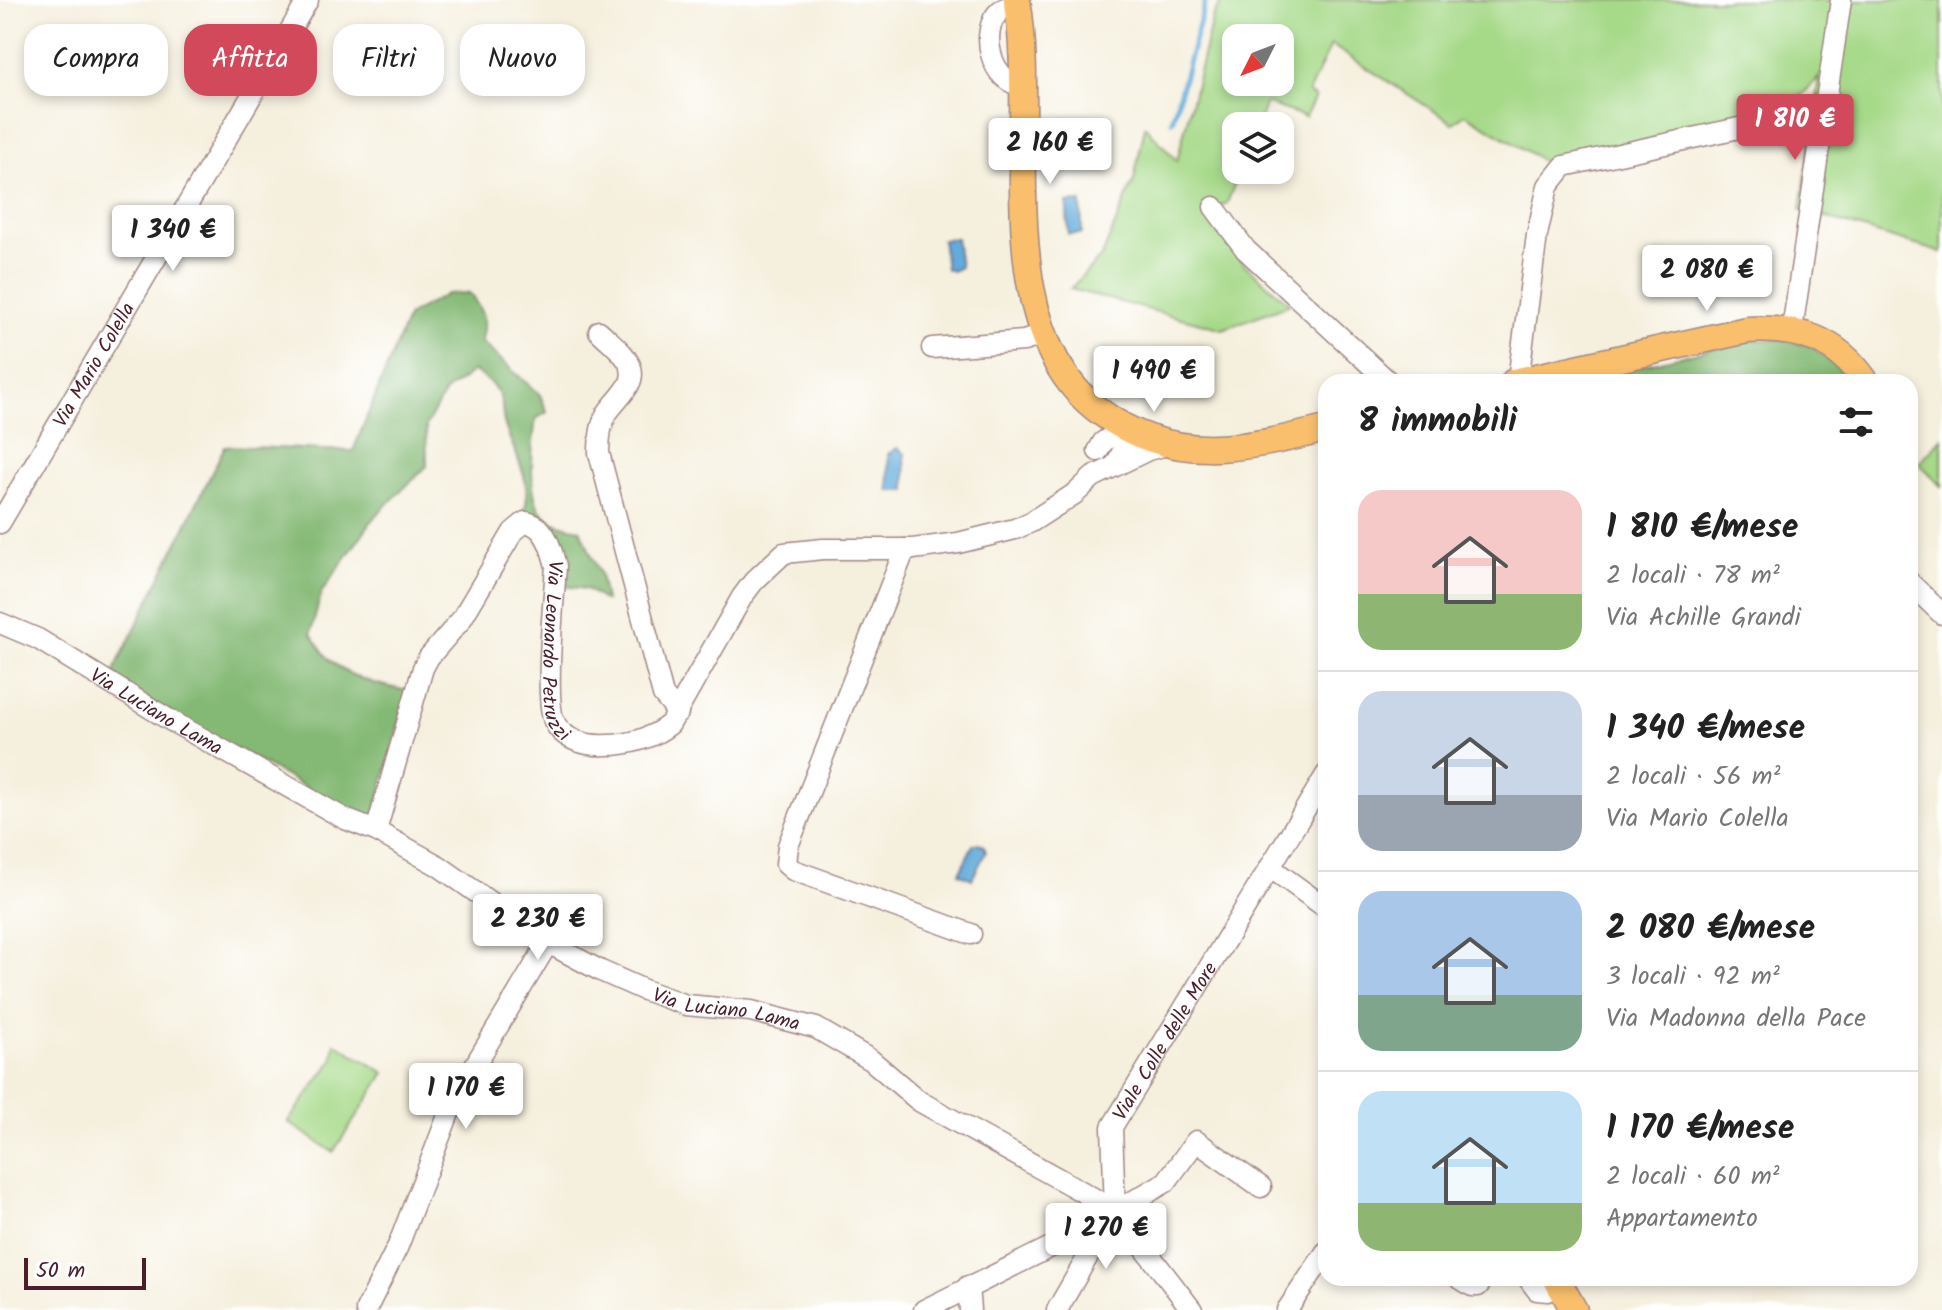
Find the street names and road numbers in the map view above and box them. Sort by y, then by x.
street label: Via Mario Colella [46,297,145,434]
street label: Via Leonardo Petruzzi [532,560,577,752]
street label: Via Luciano Lama [83,661,228,765]
street label: Viale Colle delle More [1105,956,1227,1128]
street label: Via Luciano Lama [648,980,803,1041]

